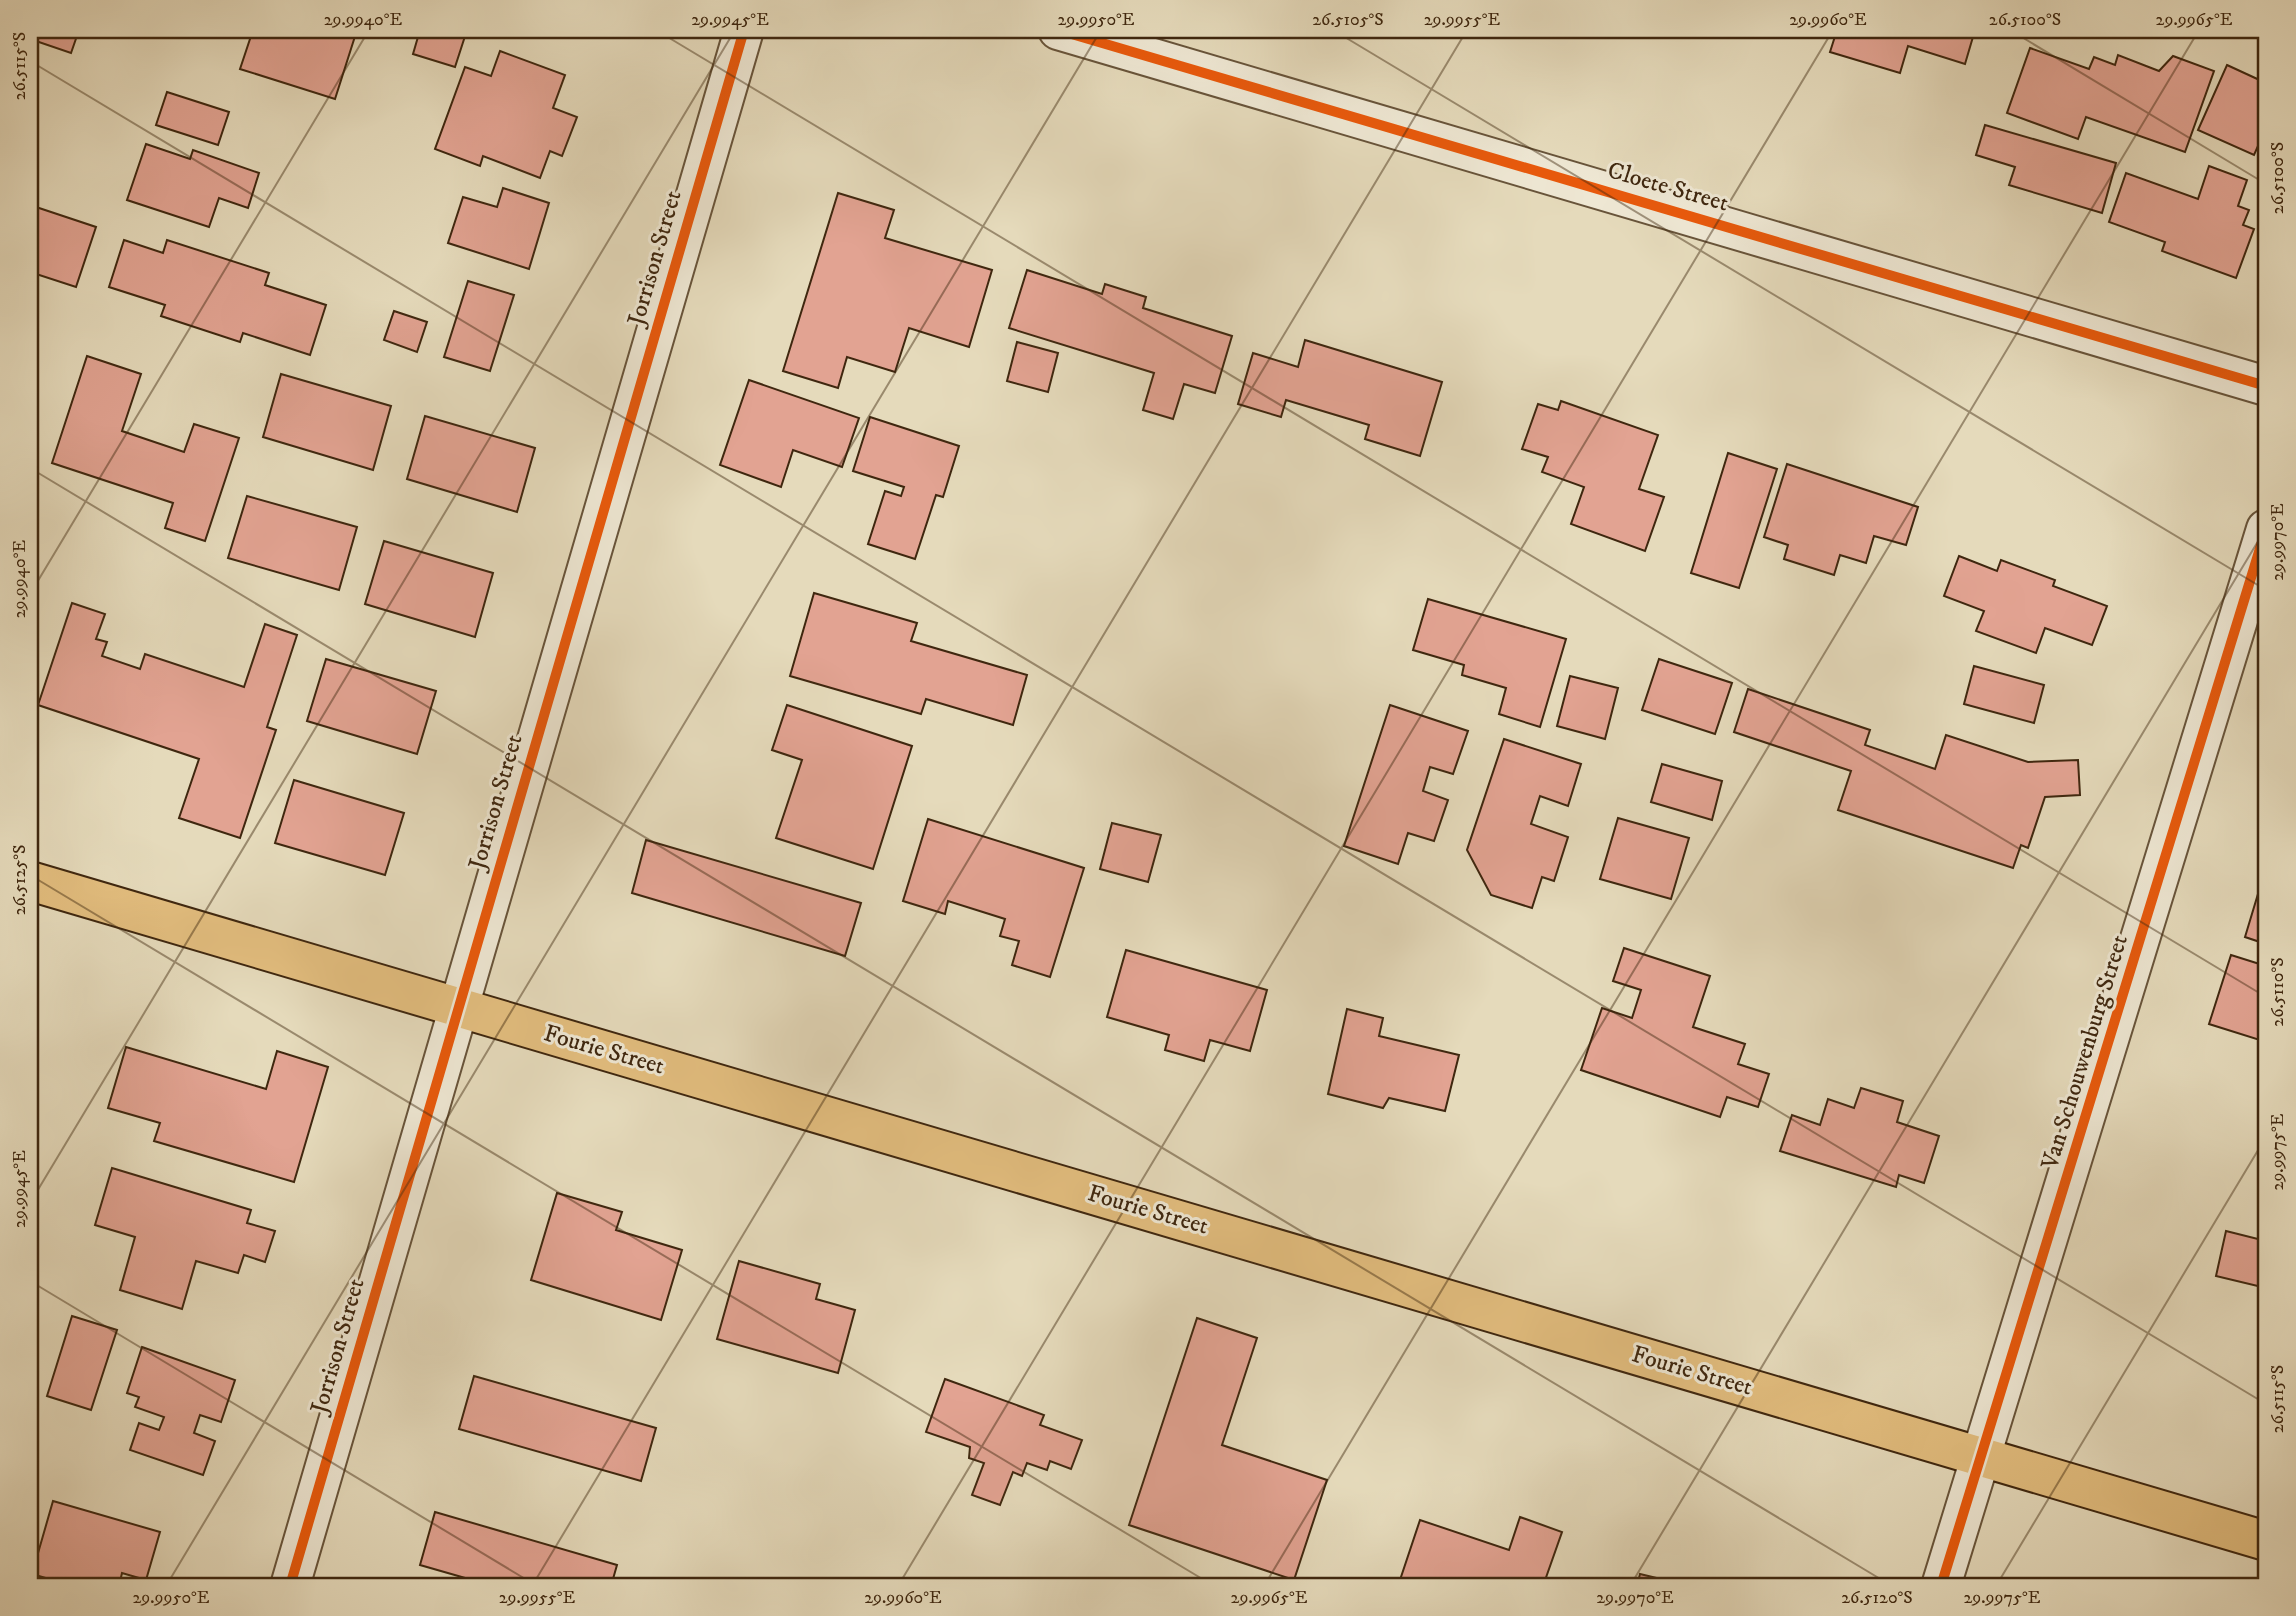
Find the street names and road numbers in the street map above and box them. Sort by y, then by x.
street label: Cloete Street [1604,155,1732,219]
street label: Jorrison Street [621,187,689,331]
street label: Jorrison Street [462,731,530,875]
street label: Van Schouwenburg Street [2035,931,2135,1174]
street label: Fourie Street [540,1018,668,1082]
street label: Fourie Street [1084,1178,1212,1242]
street label: Jorrison Street [304,1275,372,1419]
street label: Fourie Street [1628,1339,1756,1403]

